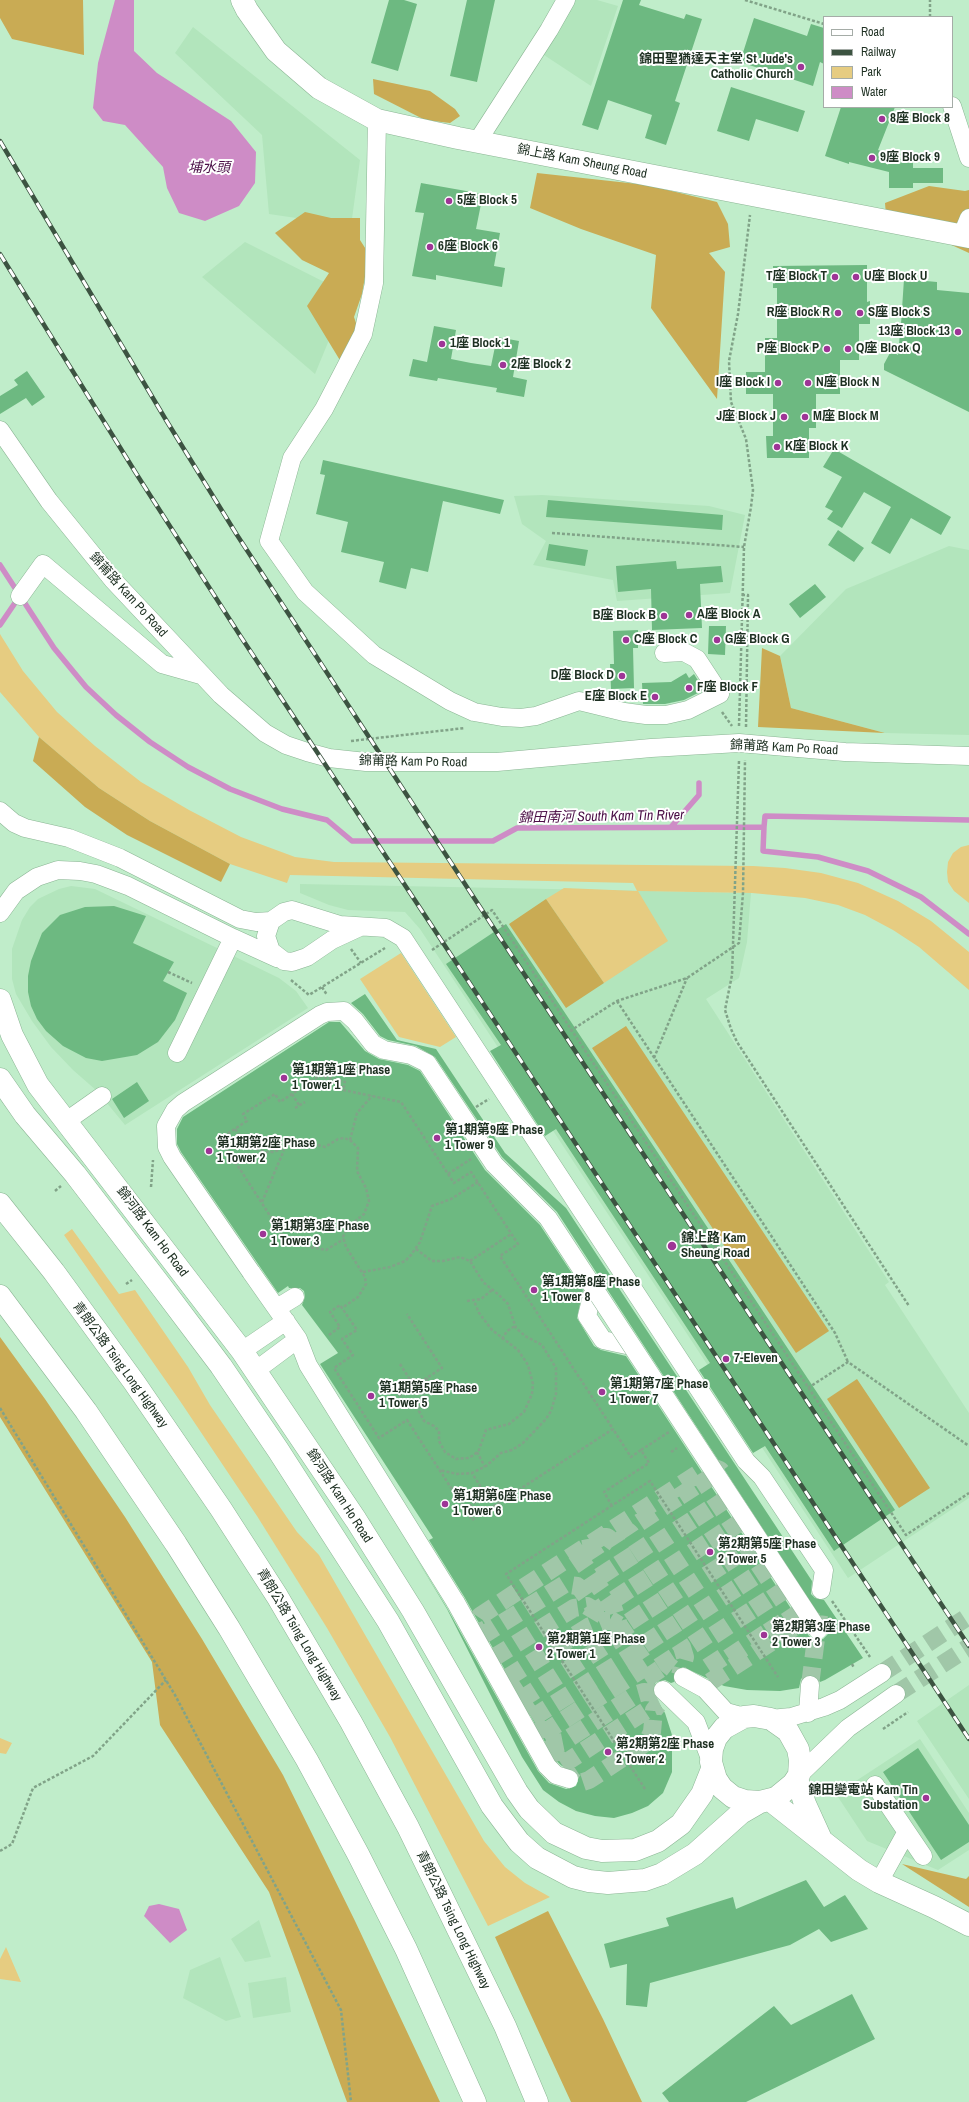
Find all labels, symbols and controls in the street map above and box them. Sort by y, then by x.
legend [823,16,953,108]
text: Road [861,24,885,40]
text: Railway [861,44,896,60]
place label: 錦田聖猶達天主堂 St Jude's Catholic Church [639,52,793,83]
marker: 錦田聖猶達天主堂 St Jude's Catholic Church [796,62,806,72]
text: Park [861,64,881,80]
text: Water [861,84,887,100]
place label: 8座 Block 8 [890,111,950,127]
marker: 8座 Block 8 [877,114,887,124]
street label: 錦上路 Kam Sheung Road [516,142,648,182]
place label: 9座 Block 9 [880,150,940,166]
marker: 9座 Block 9 [867,153,877,163]
water label: 埔水頭 [188,160,230,176]
place label: 5座 Block 5 [457,193,517,209]
marker: 5座 Block 5 [444,196,454,206]
place label: 6座 Block 6 [438,239,498,255]
marker: 6座 Block 6 [425,242,435,252]
place label: T座 Block T [766,269,827,285]
place label: U座 Block U [864,269,927,285]
marker: T座 Block T [830,272,840,282]
marker: U座 Block U [851,272,861,282]
place label: R座 Block R [767,305,830,321]
place label: S座 Block S [868,305,930,321]
marker: R座 Block R [833,308,843,318]
marker: S座 Block S [855,308,865,318]
place label: 13座 Block 13 [878,324,950,340]
marker: 13座 Block 13 [953,327,963,337]
place label: 1座 Block 1 [450,336,510,352]
marker: 1座 Block 1 [437,339,447,349]
place label: P座 Block P [757,341,819,357]
place label: Q座 Block Q [856,341,921,357]
marker: P座 Block P [822,344,832,354]
marker: Q座 Block Q [843,344,853,354]
place label: 2座 Block 2 [511,357,571,373]
marker: 2座 Block 2 [498,360,508,370]
place label: I座 Block I [716,375,770,391]
place label: N座 Block N [816,375,879,391]
marker: I座 Block I [773,378,783,388]
marker: N座 Block N [803,378,813,388]
place label: J座 Block J [716,409,776,425]
place label: M座 Block M [813,409,879,425]
marker: J座 Block J [779,412,789,422]
marker: M座 Block M [800,412,810,422]
place label: K座 Block K [785,439,848,455]
marker: K座 Block K [772,442,782,452]
street label: 錦莆路 Kam Po Road [86,550,170,640]
place label: A座 Block A [697,607,760,623]
place label: B座 Block B [593,608,656,624]
marker: A座 Block A [684,610,694,620]
marker: B座 Block B [659,611,669,621]
place label: C座 Block C [634,632,697,648]
place label: G座 Block G [725,632,790,648]
marker: C座 Block C [621,635,631,645]
marker: G座 Block G [712,635,722,645]
place label: D座 Block D [551,668,614,684]
marker: D座 Block D [617,671,627,681]
place label: F座 Block F [697,680,758,696]
marker: F座 Block F [684,683,694,693]
place label: E座 Block E [585,689,647,705]
marker: E座 Block E [650,692,660,702]
street label: 錦莆路 Kam Po Road [730,737,838,759]
street label: 錦莆路 Kam Po Road [359,753,467,771]
water label: 錦田南河 South Kam Tin River [518,807,684,827]
place label: 第1期第1座 Phase 1 Tower 1 [292,1063,390,1094]
marker: 第1期第1座 Phase 1 Tower 1 [279,1073,289,1083]
place label: 第1期第9座 Phase 1 Tower 9 [445,1123,543,1154]
marker: 第1期第9座 Phase 1 Tower 9 [432,1133,442,1143]
place label: 第1期第2座 Phase 1 Tower 2 [217,1136,315,1167]
marker: 第1期第2座 Phase 1 Tower 2 [204,1146,214,1156]
street label: 錦河路 Kam Ho Road [113,1184,191,1280]
place label: 第1期第3座 Phase 1 Tower 3 [271,1219,369,1250]
marker: 第1期第3座 Phase 1 Tower 3 [258,1229,268,1239]
place label: 錦上路 Kam Sheung Road [681,1231,750,1262]
marker: 錦上路 Kam Sheung Road [666,1240,678,1252]
place label: 第1期第8座 Phase 1 Tower 8 [542,1275,640,1306]
marker: 第1期第8座 Phase 1 Tower 8 [529,1285,539,1295]
street label: 青朗公路 Tsing Long Highway [69,1299,171,1431]
place label: 7-Eleven [734,1351,778,1367]
marker: 7-Eleven [721,1354,731,1364]
place label: 第1期第7座 Phase 1 Tower 7 [610,1377,708,1408]
place label: 第1期第5座 Phase 1 Tower 5 [379,1381,477,1412]
marker: 第1期第7座 Phase 1 Tower 7 [597,1387,607,1397]
marker: 第1期第5座 Phase 1 Tower 5 [366,1391,376,1401]
street label: 錦河路 Kam Ho Road [303,1446,375,1546]
place label: 第1期第6座 Phase 1 Tower 6 [453,1489,551,1520]
marker: 第1期第6座 Phase 1 Tower 6 [440,1499,450,1509]
place label: 第2期第5座 Phase 2 Tower 5 [718,1537,816,1568]
marker: 第2期第5座 Phase 2 Tower 5 [705,1547,715,1557]
street label: 青朗公路 Tsing Long Highway [253,1566,345,1704]
place label: 第2期第3座 Phase 2 Tower 3 [772,1620,870,1651]
marker: 第2期第3座 Phase 2 Tower 3 [759,1630,769,1640]
place label: 第2期第1座 Phase 2 Tower 1 [547,1632,645,1663]
marker: 第2期第1座 Phase 2 Tower 1 [534,1642,544,1652]
place label: 第2期第2座 Phase 2 Tower 2 [616,1737,714,1768]
marker: 第2期第2座 Phase 2 Tower 2 [603,1747,613,1757]
place label: 錦田變電站 Kam Tin Substation [808,1783,918,1814]
marker: 錦田變電站 Kam Tin Substation [921,1793,931,1803]
street label: 青朗公路 Tsing Long Highway [413,1848,493,1992]

